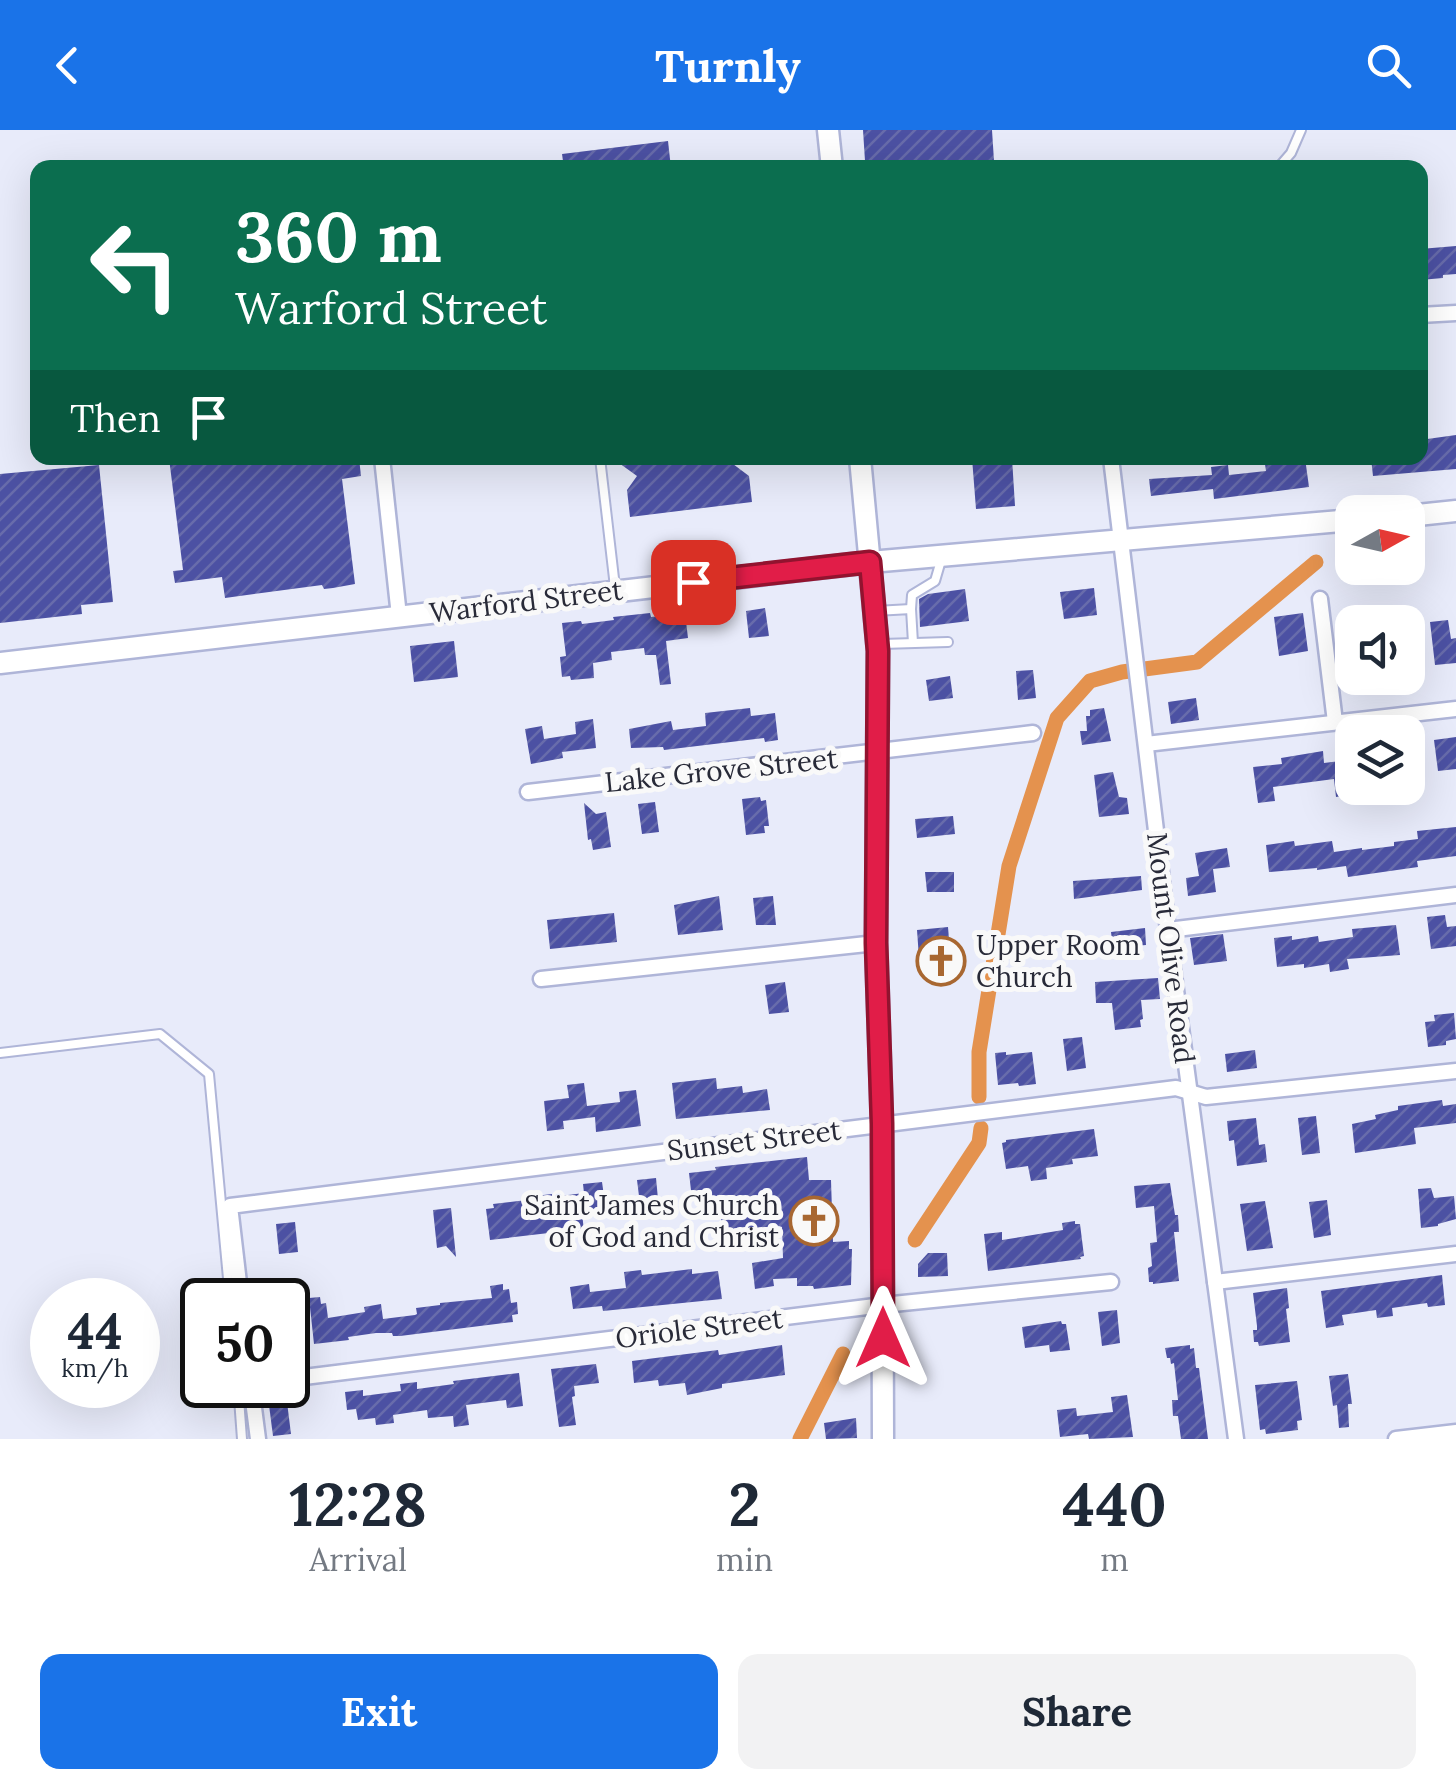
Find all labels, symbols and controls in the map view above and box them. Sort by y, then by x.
text: Turnly [655,37,801,94]
icon: back [40,38,95,93]
icon: search [1361,38,1416,93]
text: 360 m [235,192,442,281]
icon: left [70,200,200,330]
text: Warford Street [235,279,548,336]
icon: arrive [181,390,236,445]
text: Then [70,394,161,442]
north arrow [1335,495,1425,585]
map controls [1335,495,1425,805]
pin [651,540,736,625]
icon: arrive [666,555,721,610]
street label: Warford Street [427,571,625,631]
button: sound [1335,605,1425,695]
button: layers [1335,715,1425,805]
street label: Lake Grove Street [603,740,839,800]
street label: Mount Olive Road [1139,830,1203,1066]
place label: Upper Room Church [976,927,1140,995]
church icon: Upper Room Church [915,935,967,987]
street label: Sunset Street [665,1111,843,1169]
place label: Saint James Church of God and Christ [524,1187,779,1255]
church icon: Saint James Church of God and Christ [788,1195,840,1247]
speed limit sign: 50 [180,1278,310,1408]
position arrow [831,1286,935,1390]
text: 44 [67,1299,123,1363]
street label: Oriole Street [613,1300,785,1356]
text: km/h [61,1352,129,1384]
text: 12:28 [289,1466,427,1542]
text: 2 [729,1466,761,1542]
text: 440 [1062,1466,1167,1542]
text: Arrival [309,1539,407,1580]
text: min [716,1539,773,1580]
text: m [1100,1539,1129,1580]
button: Exit [40,1654,718,1769]
button: Share [738,1654,1416,1769]

